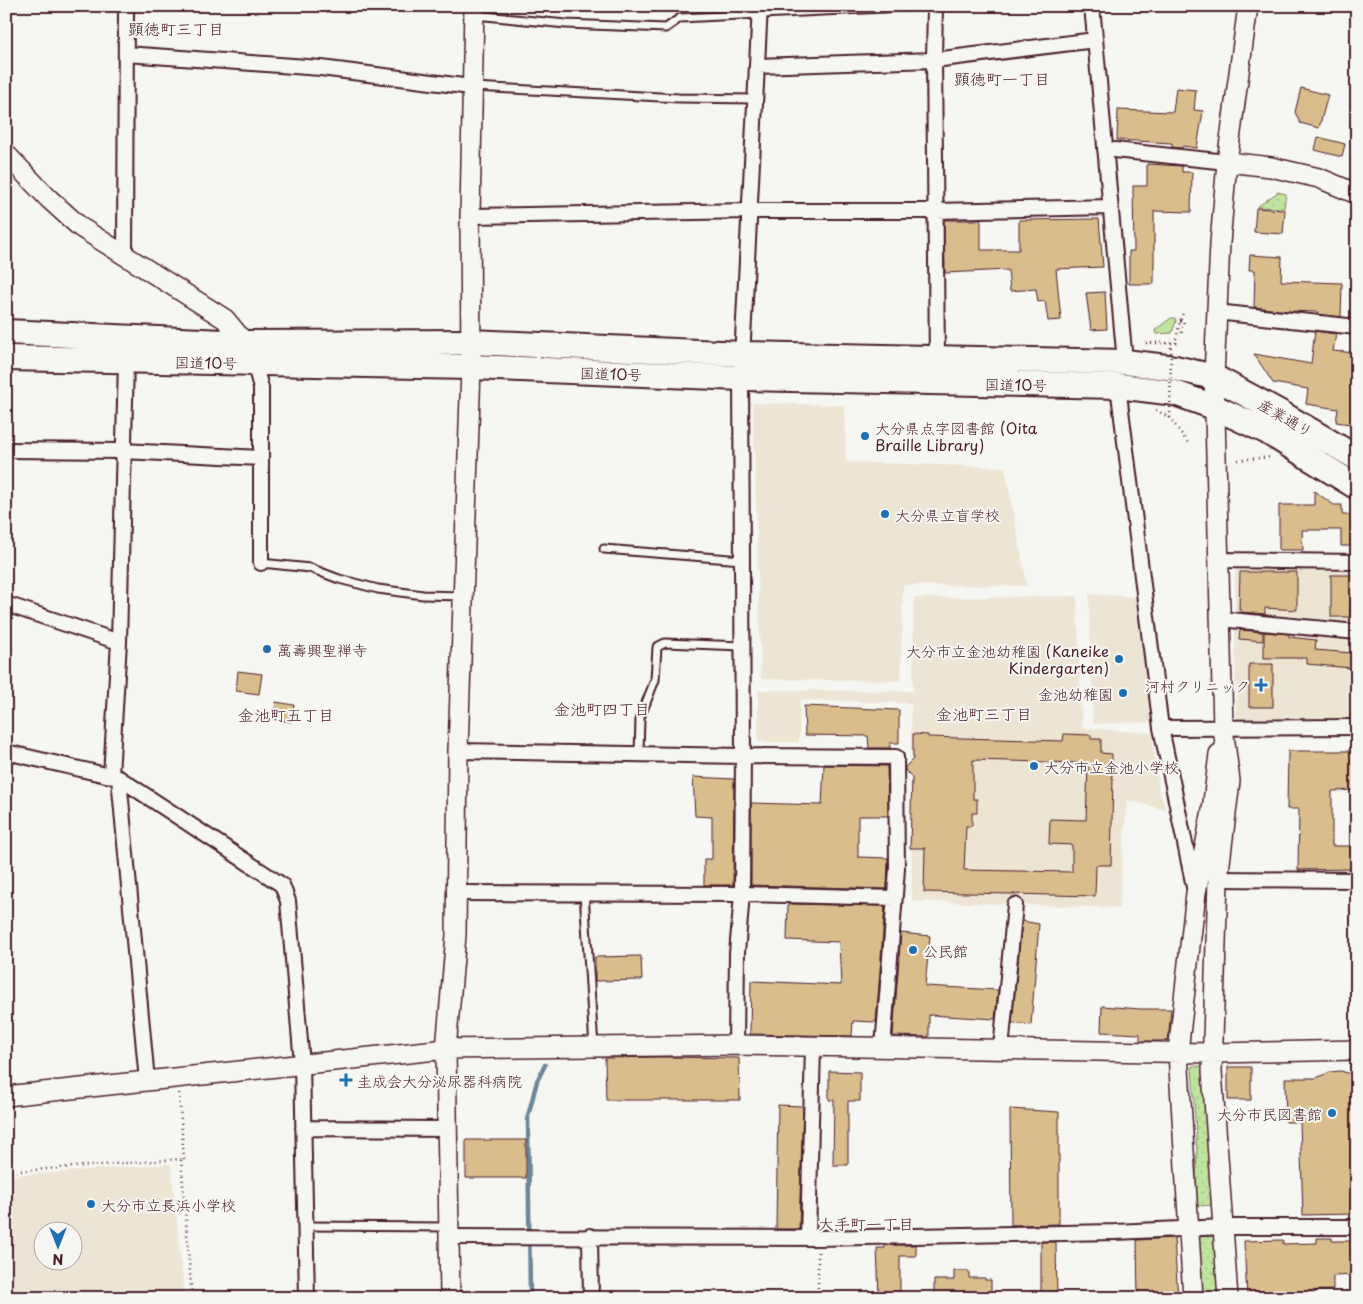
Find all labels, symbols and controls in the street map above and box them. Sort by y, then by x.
district label: 顕徳町三丁目 [128,16,224,40]
district label: 顕徳町一丁目 [954,66,1050,90]
street label: 国道10号 [174,350,238,374]
street label: 国道10号 [579,360,643,386]
street label: 国道10号 [984,372,1048,396]
street label: 産業通り [1254,392,1318,442]
place label: 大分県点字図書館 (Oita Braille Library) [875,416,1038,456]
marker: 大分県点字図書館 (Oita Braille Library) [859,430,871,442]
place label: 大分県立盲学校 [895,503,1000,526]
marker: 大分県立盲学校 [879,508,891,520]
place label: 萬壽興聖禅寺 [277,638,367,661]
place label: 大分市立金池幼稚園 (Kaneike Kindergarten) [906,639,1109,679]
marker: 萬壽興聖禅寺 [261,643,273,655]
marker: 大分市立金池幼稚園 (Kaneike Kindergarten) [1113,653,1125,665]
place label: 河村クリニック [1145,674,1250,697]
marker: 河村クリニック [1254,678,1268,692]
place label: 金池幼稚園 [1038,682,1113,705]
marker: 金池幼稚園 [1117,687,1129,699]
district label: 金池町四丁目 [554,696,650,720]
district label: 金池町三丁目 [936,701,1032,725]
district label: 金池町五丁目 [238,702,334,726]
place label: 大分市立金池小学校 [1044,755,1179,778]
marker: 大分市立金池小学校 [1028,760,1040,772]
place label: 公民館 [923,939,968,962]
marker: 公民館 [907,944,919,956]
place label: 圭成会大分泌尿器科病院 [357,1069,522,1092]
marker: 圭成会大分泌尿器科病院 [339,1073,353,1087]
place label: 大分市民図書館 [1217,1102,1322,1125]
marker: 大分市民図書館 [1326,1107,1338,1119]
place label: 大分市立長浜小学校 [101,1193,236,1216]
marker: 大分市立長浜小学校 [85,1198,97,1210]
district label: 大手町一丁目 [818,1211,914,1235]
north arrow [32,1222,82,1272]
text: N [52,1249,64,1270]

